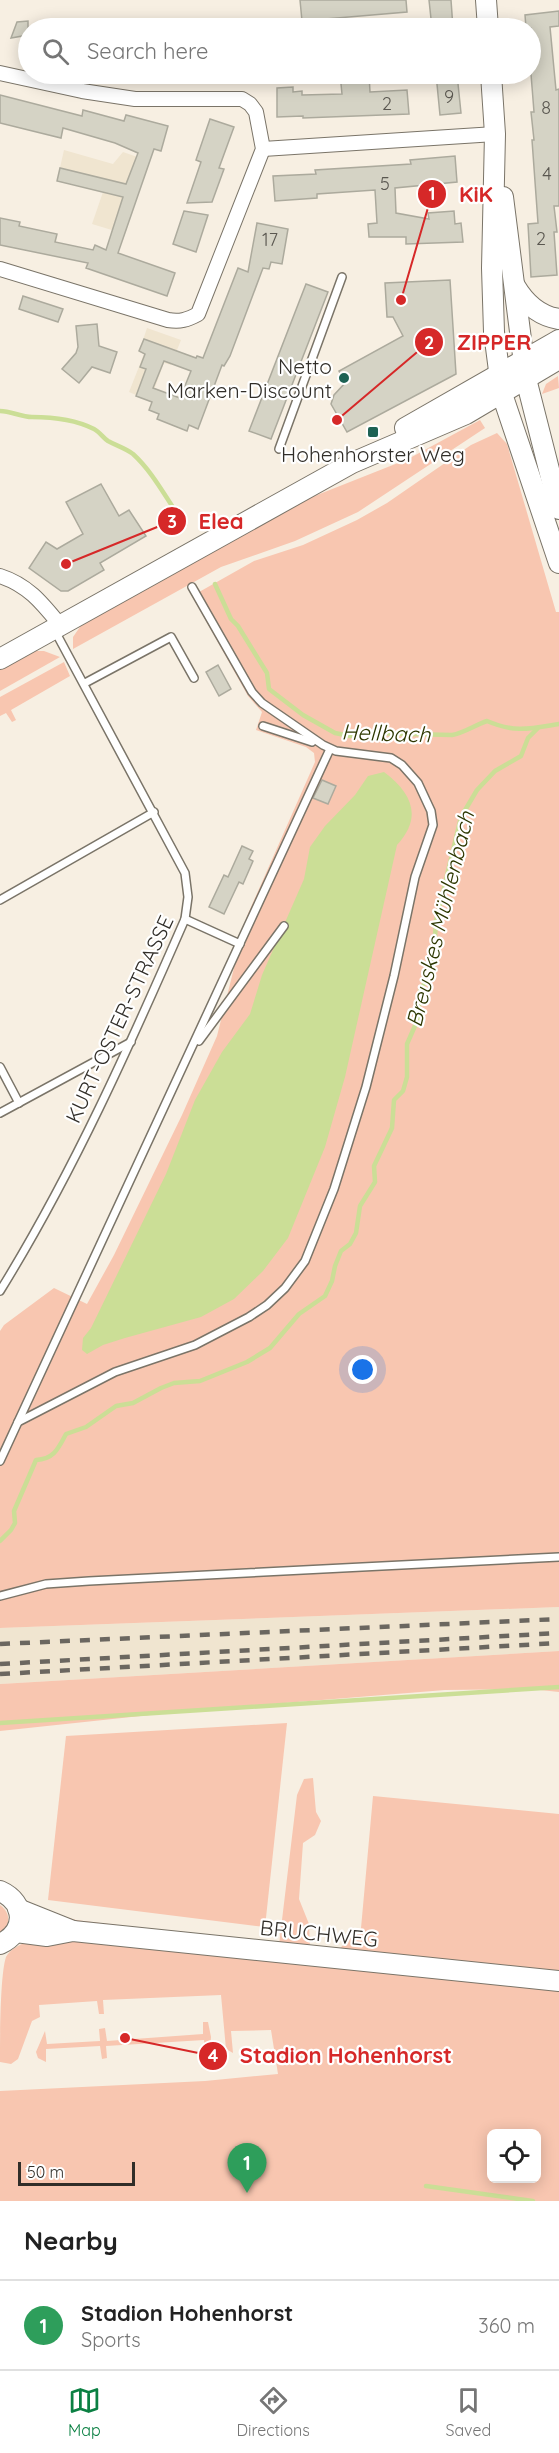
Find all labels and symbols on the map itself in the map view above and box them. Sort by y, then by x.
house number: 9 [444,85,454,108]
house number: 2 [382,92,392,115]
house number: 8 [541,96,551,119]
house number: 4 [542,162,552,185]
house number: 5 [380,172,390,195]
callout: KiK [417,174,505,214]
text: KiK [459,180,493,208]
text: 1 [428,182,436,205]
house number: 2 [536,227,546,250]
house number: 17 [262,228,278,251]
callout: ZIPPER [414,322,543,362]
text: ZIPPER [457,328,531,356]
text: 2 [424,331,434,354]
place label: Netto Marken-Discount [167,353,332,403]
marker: Netto Marken-Discount [337,371,351,385]
marker: Hohenhorster Weg [366,425,380,439]
place label: Hohenhorster Weg [281,441,465,467]
callout: Elea [157,501,256,541]
text: Elea [198,507,244,535]
text: 3 [167,510,177,533]
water label: Hellbach [341,717,431,749]
water label: Breuskes Mühlenbach [400,808,480,1030]
street label: KURT-OSTER-STRASSE [59,911,179,1127]
your location [348,1355,377,1384]
street label: BRUCHWEG [259,1914,379,1952]
callout: Stadion Hohenhorst [198,2036,464,2076]
text: Stadion Hohenhorst [240,2041,452,2069]
text: 4 [208,2044,219,2067]
pin: 1 [228,2144,266,2193]
scale bar [18,2159,135,2186]

